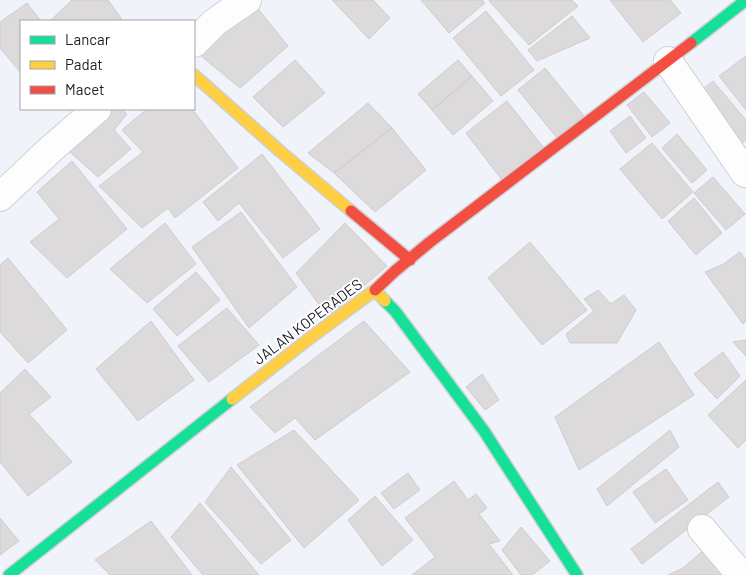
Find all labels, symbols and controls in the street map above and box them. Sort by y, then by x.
legend [20,20,195,110]
text: Lancar [65,30,111,48]
text: Padat [65,55,103,73]
text: Macet [65,80,105,98]
street label: JALAN KOPERADES [250,275,365,368]

